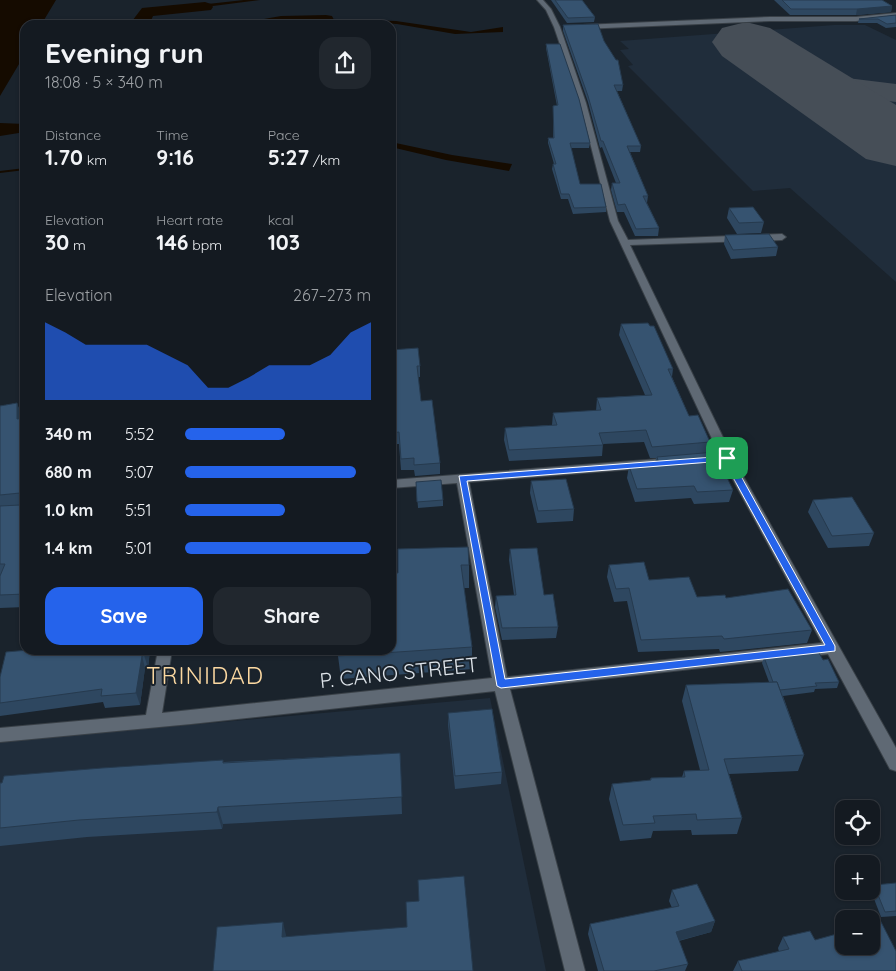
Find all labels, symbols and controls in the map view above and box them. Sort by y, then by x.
text: Evening run [45,35,204,70]
button: share [319,37,371,89]
text: 18:08 · 5 × 340 m [45,72,163,92]
text: Distance [45,126,101,144]
text: Time [156,126,188,144]
text: Pace [268,126,300,144]
text: 1.70 [45,144,83,170]
text: 9:16 [156,144,194,170]
text: 5:27 [268,144,309,170]
text: km [83,151,107,169]
text: /km [309,151,340,169]
text: Elevation [45,211,104,229]
text: Heart rate [156,211,223,229]
text: kcal [268,211,294,229]
text: 30 [45,229,69,255]
text: 146 [156,229,188,255]
text: 103 [268,229,300,255]
text: m [69,236,86,254]
text: bpm [188,236,222,254]
text: Elevation [45,285,112,305]
text: 267–273 m [293,285,371,305]
text: 340 m [45,424,92,444]
text: 5:52 [125,424,154,444]
pin [706,437,748,479]
icon: arrive [713,444,741,472]
text: 680 m [45,462,92,482]
text: 5:07 [125,462,154,482]
text: 1.0 km [45,500,93,520]
text: 5:51 [125,500,151,520]
text: 1.4 km [45,538,92,558]
text: 5:01 [125,538,152,558]
button: Save [45,587,203,645]
button: Share [213,587,371,645]
street label: P. CANO STREET [318,651,480,693]
district label: TRINIDAD [146,660,264,690]
map controls [835,800,880,955]
button: locate [835,800,880,845]
button: + [835,855,880,900]
button: − [835,910,880,955]

